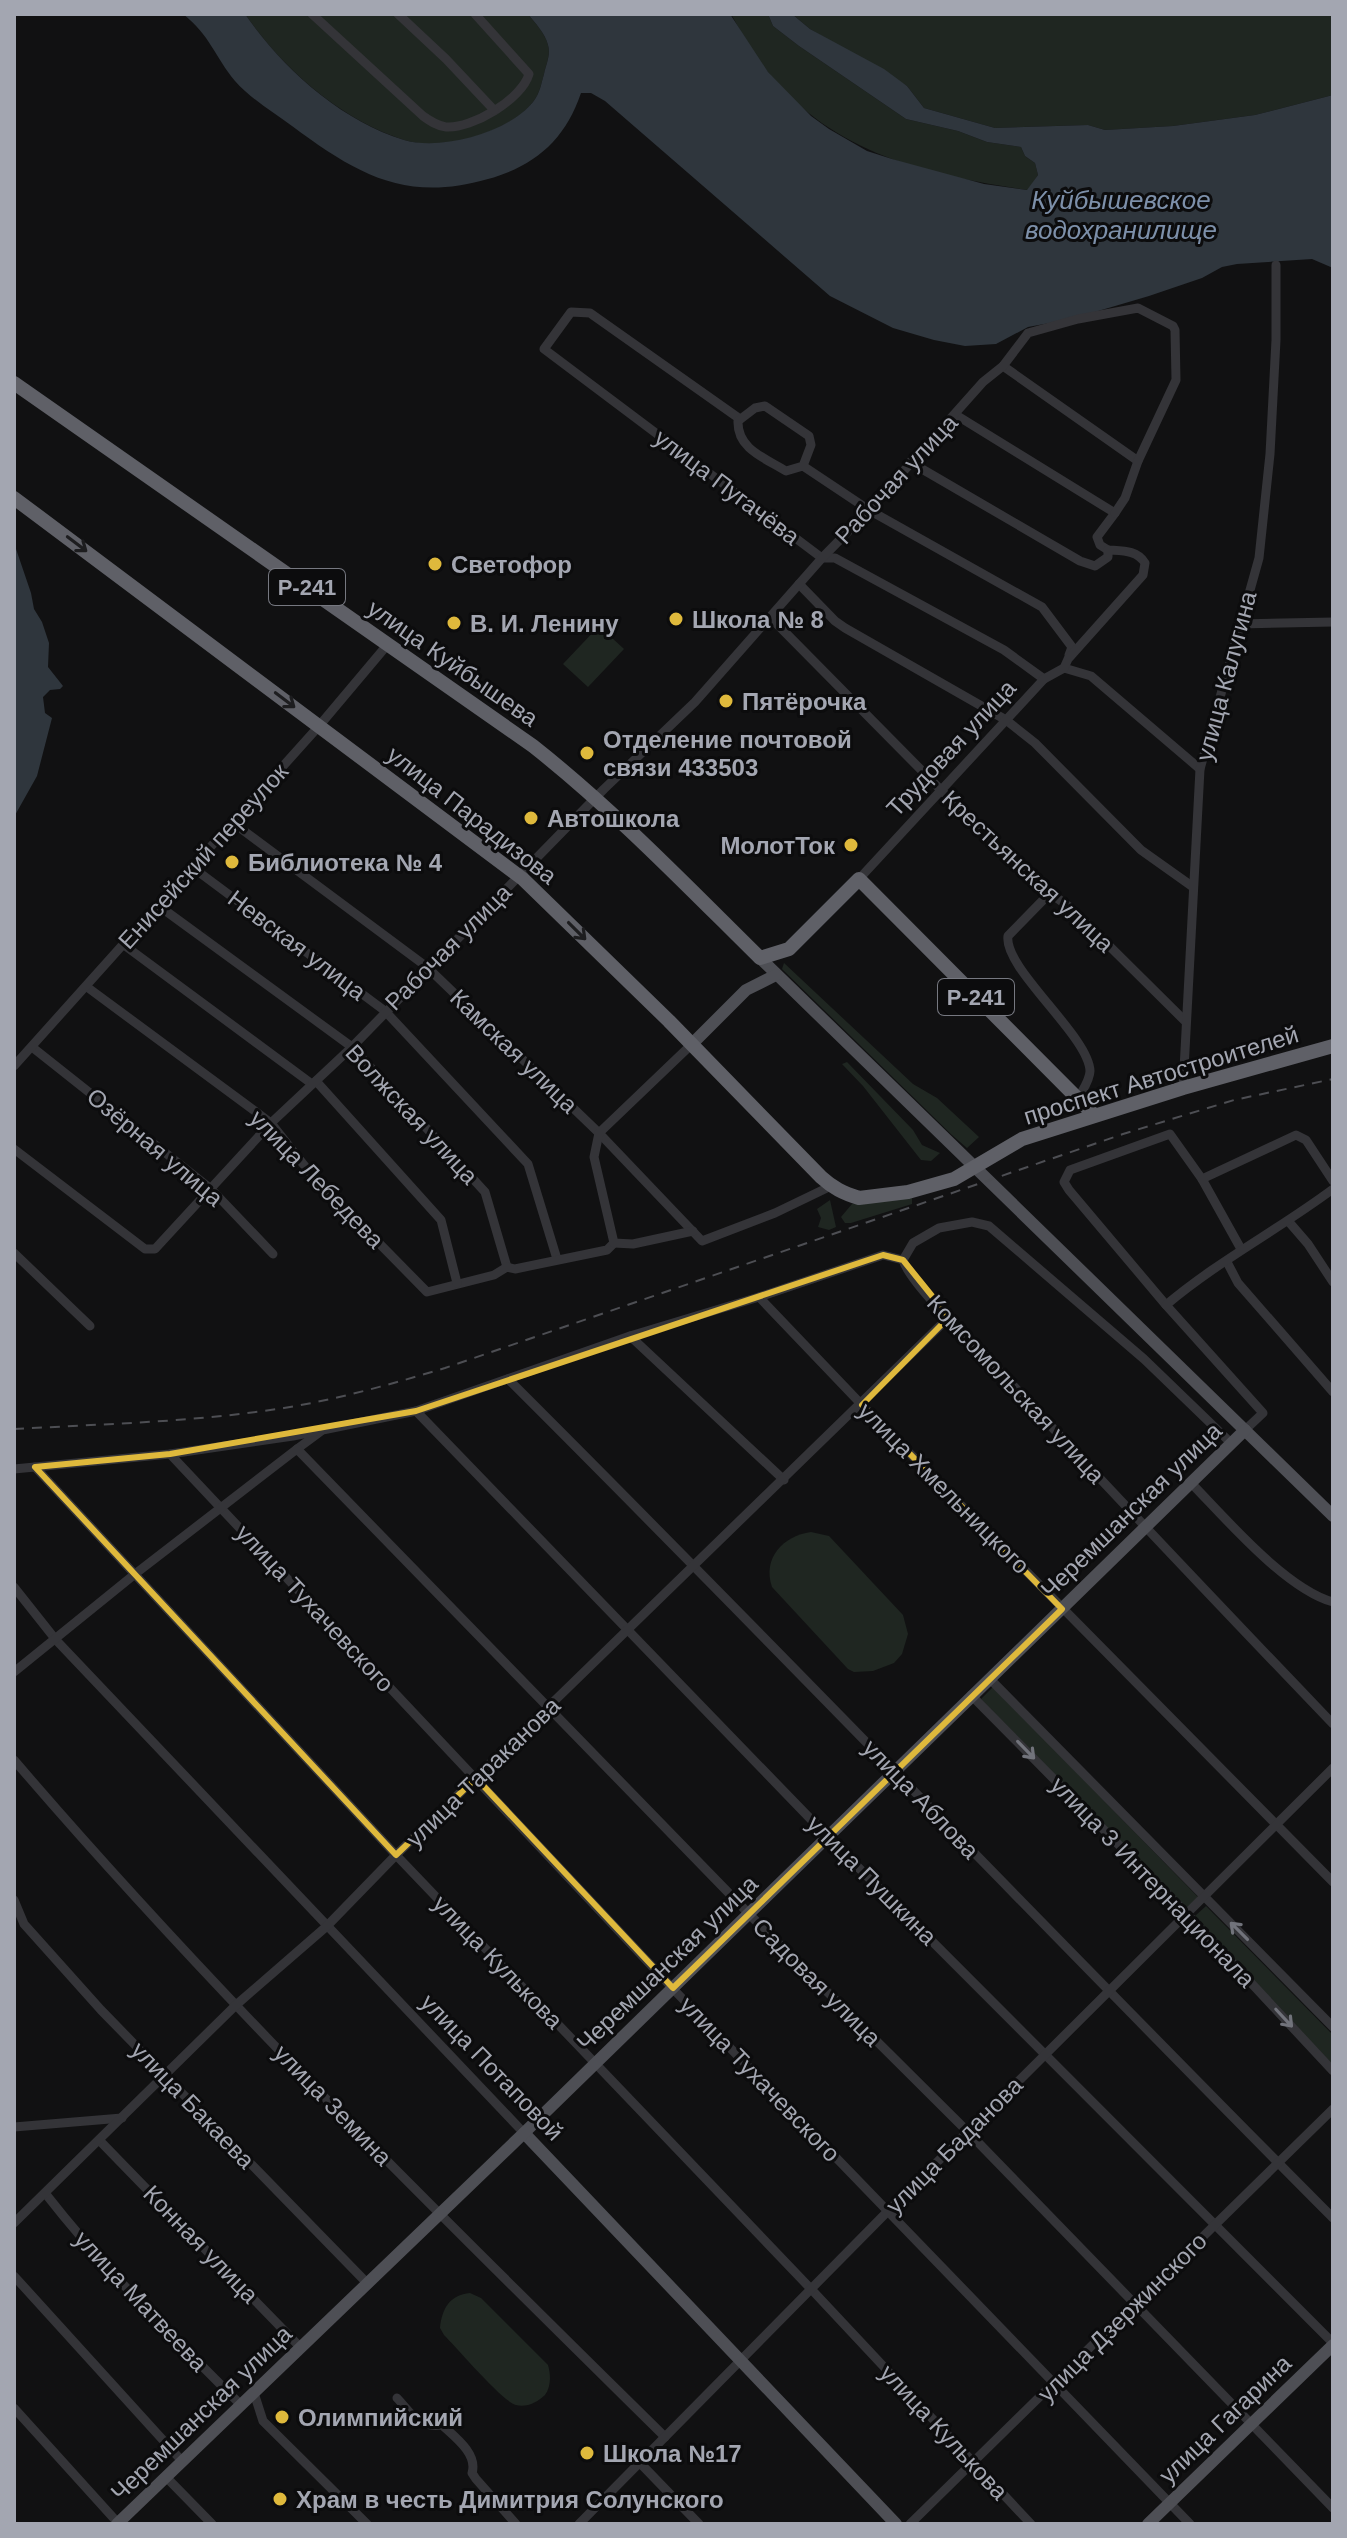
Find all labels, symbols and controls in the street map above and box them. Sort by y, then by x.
water label: Куйбышевское водохранилище [1025,185,1217,245]
street label: Рабочая улица [829,408,963,549]
street label: улица Пугачёва [649,424,805,551]
one-way arrow [66,535,87,552]
place label: Светофор [451,551,572,578]
marker: Светофор [426,555,444,573]
road number: Р-241 [269,569,345,605]
street label: улица Калугина [1190,587,1262,764]
street label: улица Куйбышева [363,594,544,732]
place label: Школа № 8 [692,606,824,633]
place label: В. И. Ленину [470,610,619,637]
marker: Школа № 8 [667,610,685,628]
marker: В. И. Ленину [445,614,463,632]
street label: Трудовая улица [881,674,1021,822]
place label: Пятёрочка [742,688,867,715]
one-way arrow [274,691,295,708]
marker: Пятёрочка [717,692,735,710]
place label: Отделение почтовой связи 433503 [603,726,852,781]
street label: улица Парадизова [382,741,562,890]
marker: Отделение почтовой связи 433503 [578,744,596,762]
street label: Енисейский переулок [113,758,294,954]
street label: Крестьянская улица [937,785,1120,958]
place label: Автошкола [547,805,680,832]
marker: Автошкола [522,809,540,827]
place label: МолотТок [720,832,836,859]
marker: МолотТок [842,836,860,854]
place label: Библиотека № 4 [248,849,443,876]
marker: Библиотека № 4 [223,853,241,871]
street label: Рабочая улица [380,878,517,1015]
street label: Невская улица [223,885,372,1006]
one-way arrow [567,920,587,940]
road number: Р-241 [938,979,1014,1015]
street label: Камская улица [445,984,583,1119]
street label: проспект Автостроителей [1020,1020,1302,1130]
street label: Волжская улица [340,1039,484,1190]
street label: Озёрная улица [82,1082,229,1212]
street label: улица Лебедева [244,1105,390,1254]
street label: Комсомольская улица [922,1289,1111,1489]
street label: улица Хмельницкого [853,1397,1035,1579]
street label: Черемшанская улица [1035,1416,1227,1603]
street label: улица Тухачевского [231,1519,399,1697]
street label: улица Тараканова [401,1691,566,1852]
street label: улица Аблова [858,1734,985,1865]
one-way arrow [1016,1740,1035,1759]
street label: улица 3 Интернационала [1045,1771,1261,1993]
street label: улица Пушкина [802,1810,943,1951]
street label: Черемшанская улица [571,1869,763,2056]
street label: улица Кулькова [428,1890,569,2035]
street label: Садовая улица [747,1912,887,2052]
one-way arrow [1230,1922,1249,1941]
street label: улица Потаповой [415,1988,569,2146]
street label: улица Тухачевского [674,1991,846,2167]
one-way arrow [1274,2008,1292,2028]
street label: улица Бакаева [126,2036,261,2174]
street label: улица Земина [269,2039,398,2171]
street label: улица Баданова [880,2071,1028,2219]
street label: Конная улица [138,2180,264,2309]
street label: улица Матвеева [69,2225,213,2377]
street label: улица Дзержинского [1032,2227,1212,2407]
street label: Черемшанская улица [105,2319,297,2506]
street label: улица Гагарина [1154,2349,1297,2489]
street label: улица Кулькова [875,2359,1014,2506]
place label: Олимпийский [298,2404,463,2431]
marker: Олимпийский [273,2408,291,2426]
place label: Школа №17 [603,2440,742,2467]
marker: Школа №17 [578,2444,596,2462]
place label: Храм в честь Димитрия Солунского [296,2486,724,2513]
marker: Храм в честь Димитрия Солунского [271,2490,289,2508]

